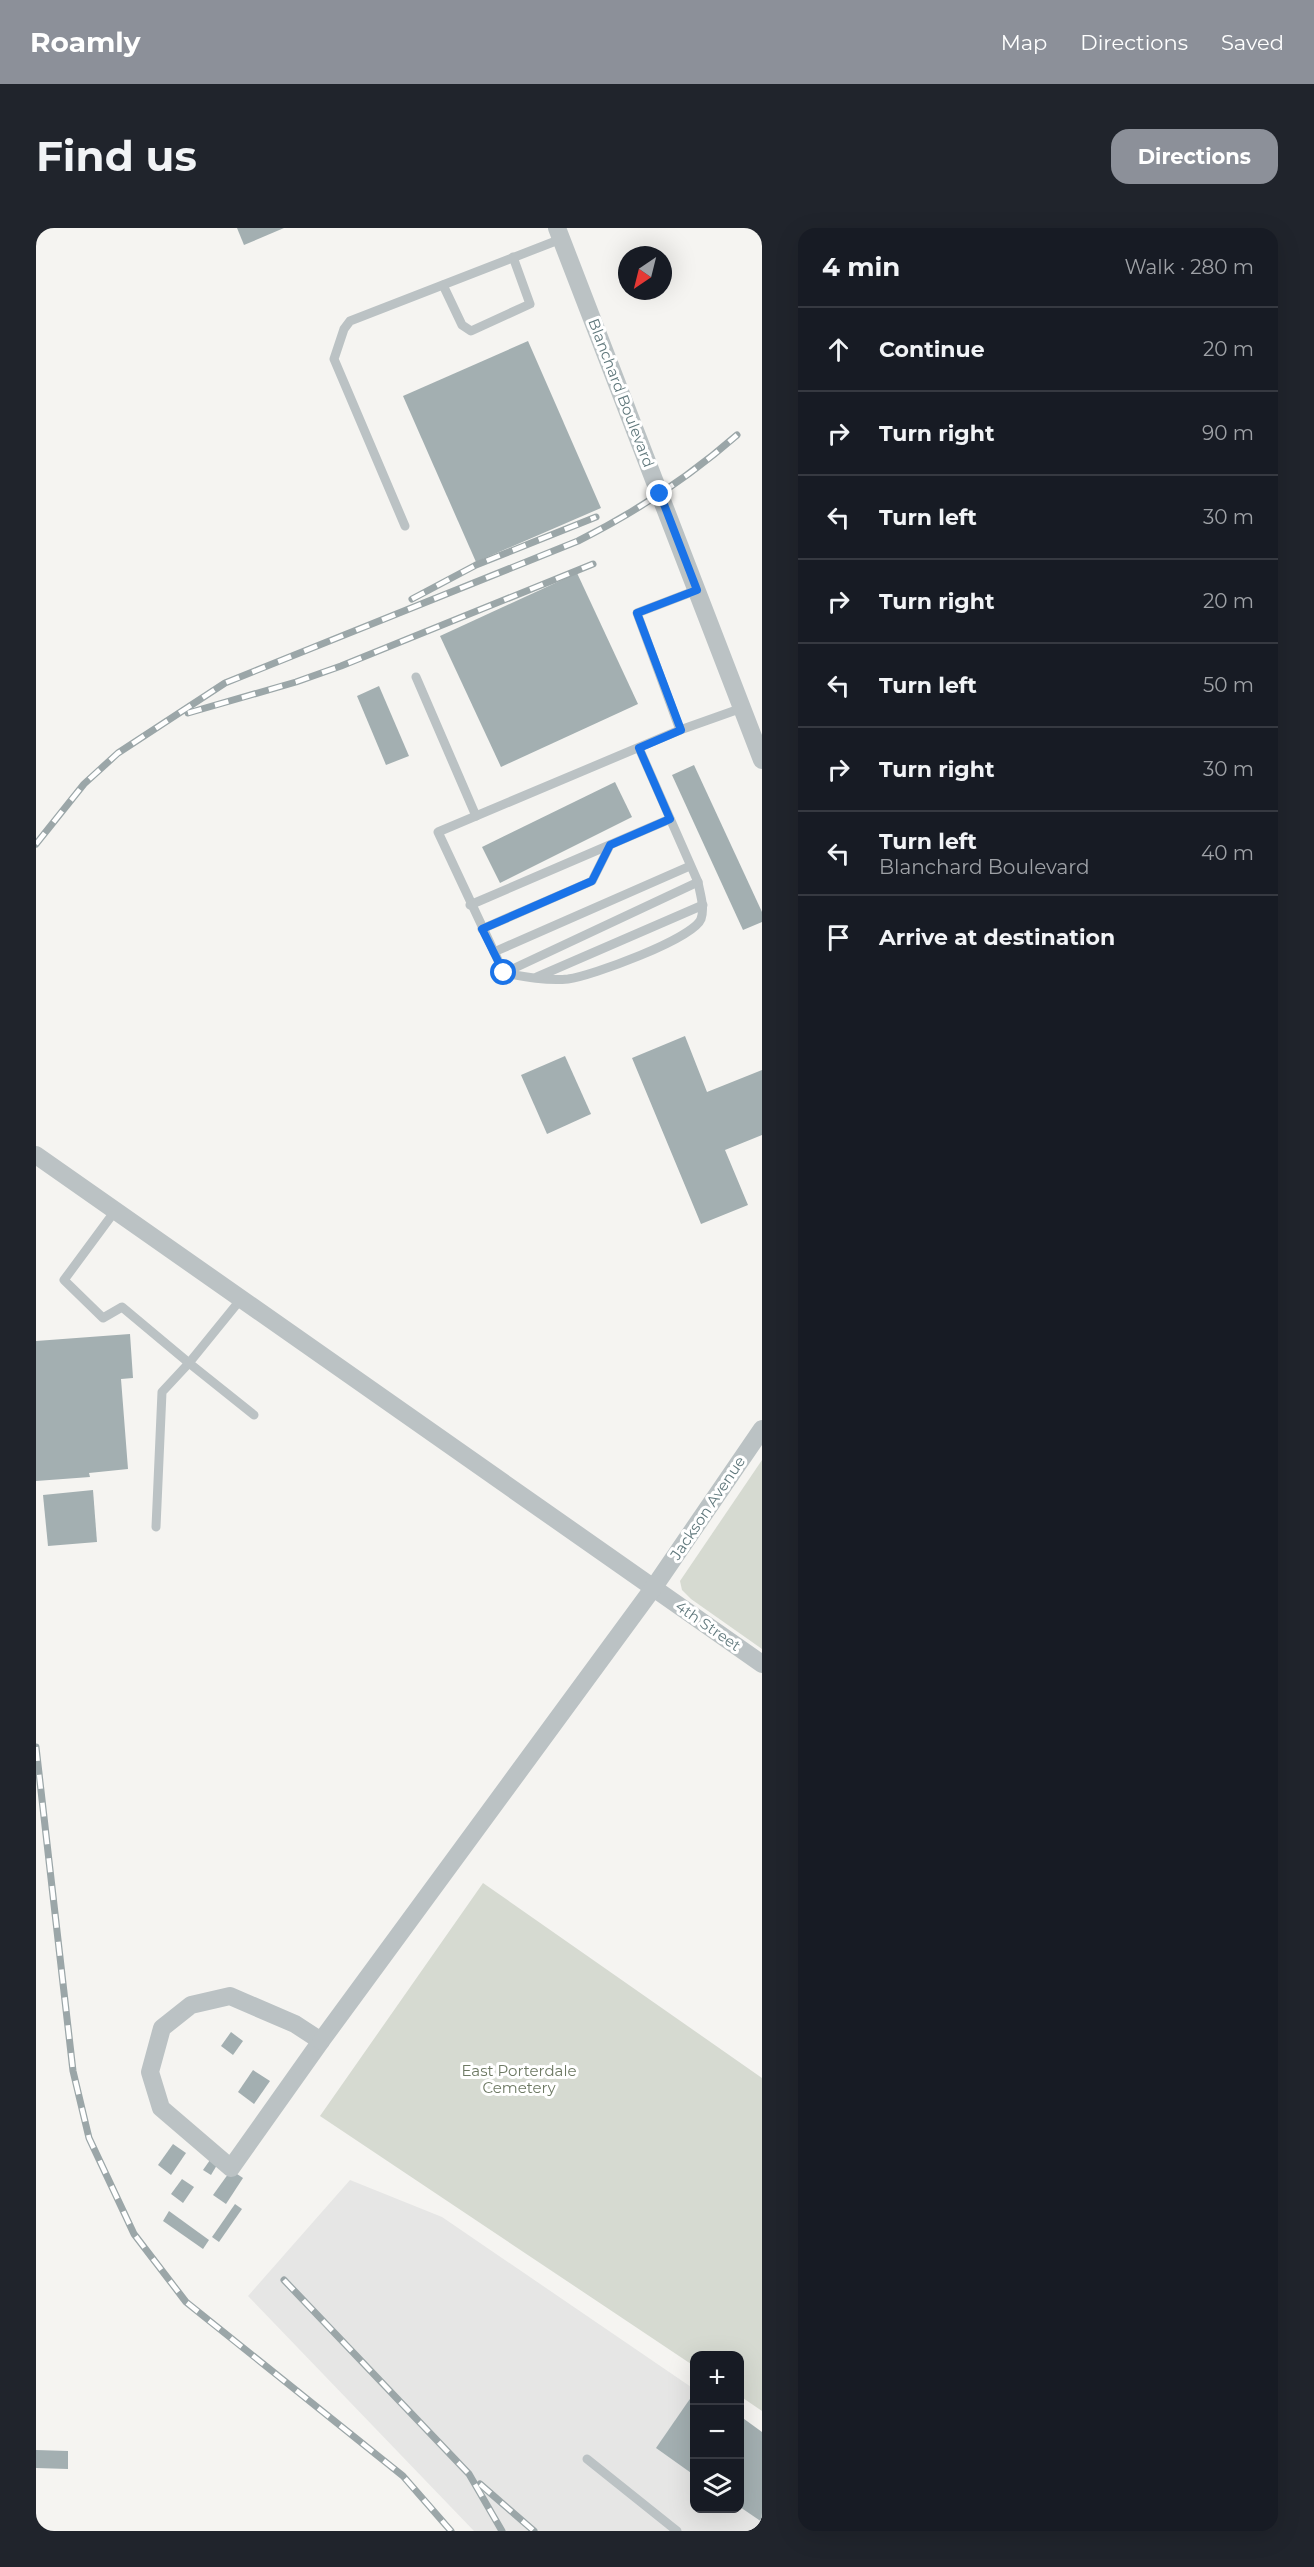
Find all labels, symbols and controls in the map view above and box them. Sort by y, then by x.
text: Roamly [30,25,140,59]
text: Map [1001,30,1047,55]
text: Directions [1080,30,1188,55]
text: Saved [1221,30,1284,55]
button: Directions [1111,129,1278,184]
text: Find us [36,130,197,182]
north arrow [618,246,672,300]
text: 4 min [822,251,900,283]
text: Walk · 280 m [1124,255,1254,279]
street label: Blanchard Boulevard [584,316,659,470]
icon: ahead [822,333,855,366]
text: Continue [879,336,985,363]
text: 20 m [1203,337,1254,361]
icon: right [822,417,855,450]
text: Turn right [879,420,994,447]
text: 90 m [1202,421,1254,445]
route end [646,480,672,506]
icon: left [822,501,855,534]
text: Turn left [879,504,977,531]
text: 30 m [1203,505,1254,529]
icon: right [822,585,855,618]
text: Turn right [879,588,994,615]
text: 20 m [1203,589,1254,613]
icon: left [822,669,855,702]
text: Turn left [879,672,977,699]
text: 50 m [1203,673,1254,697]
icon: right [822,753,855,786]
text: Turn right [879,756,994,783]
text: 30 m [1203,757,1254,781]
text: Turn left [879,828,977,855]
icon: left [822,837,855,870]
text: 40 m [1201,841,1254,865]
text: Blanchard Boulevard [879,855,1090,879]
icon: arrive [822,921,855,954]
text: Arrive at destination [879,924,1115,951]
route start [490,959,516,985]
street label: Jackson Avenue [665,1452,749,1564]
street label: 4th Street [672,1596,745,1655]
park label: East Porterdale Cemetery [461,2061,577,2097]
map controls [690,2351,744,2513]
button: + [690,2351,744,2405]
button: − [690,2405,744,2459]
button: layers [690,2459,744,2513]

